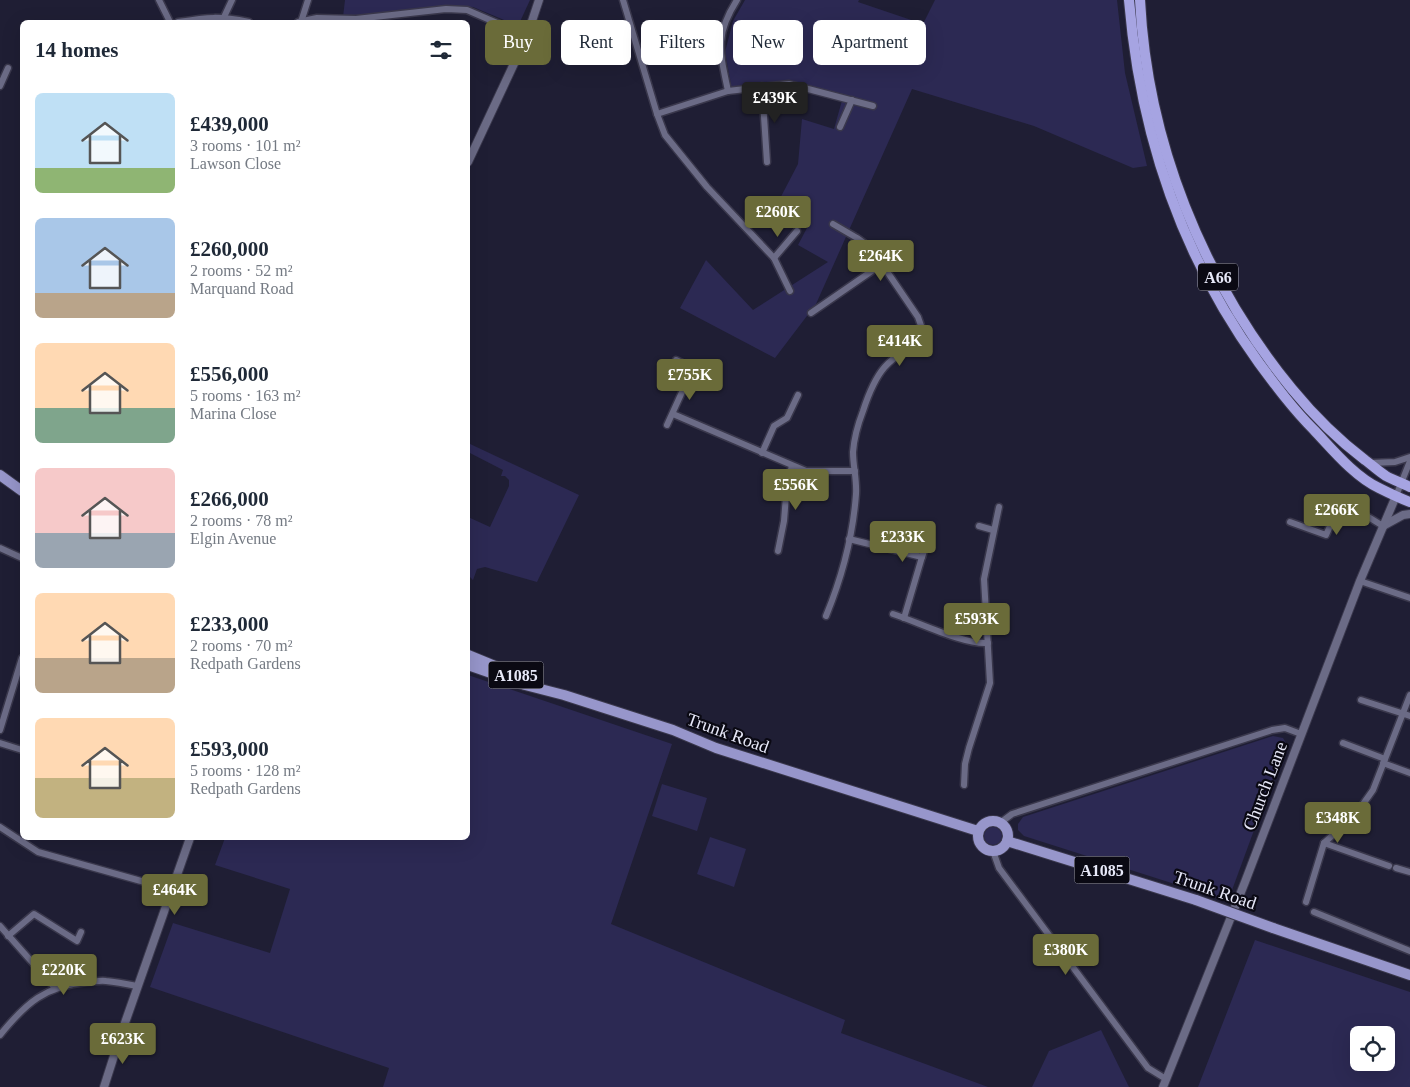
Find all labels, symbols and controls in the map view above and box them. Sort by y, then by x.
chip: Buy [485,20,551,65]
chip: Rent [561,20,631,65]
chip: Filters [641,20,723,65]
chip: New [733,20,803,65]
chip: Apartment [813,20,926,65]
icon: filters [427,36,455,64]
text: 14 homes [35,38,118,62]
pin: £439K [740,82,810,124]
text: £439K [753,89,797,106]
text: £439,000 [190,112,269,136]
icon: home [75,113,135,173]
text: 3 rooms · 101 m² [190,137,301,154]
text: Lawson Close [190,155,281,172]
pin: £260K [743,196,813,238]
text: £260K [756,203,800,220]
text: £260,000 [190,237,269,261]
icon: home [75,238,135,298]
pin: £264K [846,240,916,282]
text: £264K [859,247,903,264]
text: 2 rooms · 52 m² [190,262,293,279]
road number: A66 [1198,264,1238,290]
text: Marquand Road [190,280,294,297]
pin: £414K [865,324,935,367]
text: £414K [878,332,922,349]
pin: £755K [655,358,725,401]
text: £556,000 [190,362,269,386]
icon: home [75,363,135,423]
text: £755K [668,366,712,383]
text: 5 rooms · 163 m² [190,387,301,404]
text: Marina Close [190,405,277,422]
pin: £556K [761,468,831,511]
text: £556K [774,476,818,493]
text: £266,000 [190,487,269,511]
icon: home [75,488,135,548]
pin: £266K [1302,494,1372,536]
text: £266K [1315,501,1359,518]
text: 2 rooms · 78 m² [190,512,293,529]
pin: £233K [868,520,938,563]
text: £233K [881,528,925,545]
text: Elgin Avenue [190,530,276,547]
pin: £593K [942,602,1012,645]
text: £593K [955,610,999,627]
text: £233,000 [190,612,269,636]
icon: home [75,613,135,673]
text: 2 rooms · 70 m² [190,637,293,654]
text: Redpath Gardens [190,655,301,672]
road number: A1085 [488,662,544,688]
street label: Trunk Road [684,709,772,757]
text: £593,000 [190,737,269,761]
icon: home [75,738,135,798]
street label: Church Lane [1239,739,1291,833]
text: 5 rooms · 128 m² [190,762,301,779]
text: Redpath Gardens [190,780,301,797]
pin: £348K [1303,802,1373,844]
text: £348K [1316,809,1360,826]
road number: A1085 [1074,856,1130,884]
street label: Trunk Road [1171,867,1259,913]
pin: £464K [140,874,210,916]
text: £464K [153,881,197,898]
pin: £380K [1031,934,1101,976]
text: £380K [1044,941,1088,958]
pin: £220K [29,954,99,996]
text: £220K [42,961,86,978]
pin: £623K [88,1022,158,1065]
map controls [1350,1026,1395,1071]
button: locate [1350,1026,1395,1071]
text: £623K [101,1030,145,1047]

